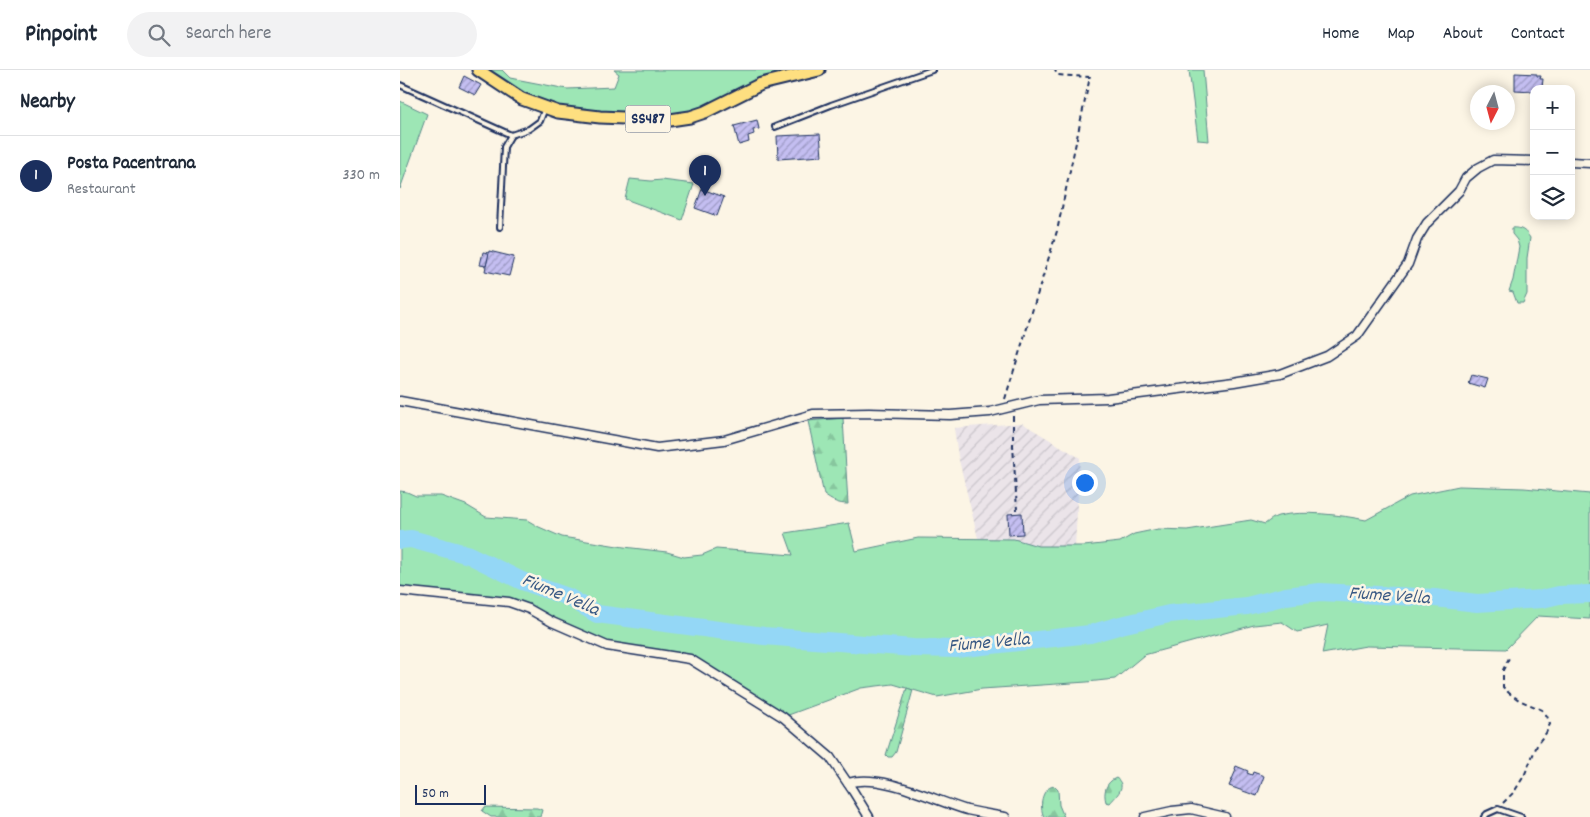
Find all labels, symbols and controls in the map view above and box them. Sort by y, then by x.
search box [127,12,477,57]
text: Pinpoint [25,18,97,52]
icon: search [145,21,173,49]
text: Search here [185,21,271,48]
text: Home [1322,22,1359,47]
text: Map [1387,22,1415,47]
text: About [1443,22,1483,47]
text: Contact [1511,22,1565,47]
north arrow [1470,85,1515,130]
map controls [1530,85,1575,220]
button: + [1530,85,1575,130]
text: Nearby [20,88,75,118]
road number: SS487 [626,106,670,132]
button: − [1530,130,1575,175]
text: Posta Pacentrana [67,151,195,178]
pin: 1 [689,155,721,196]
text: 1 [34,164,38,187]
text: 330 m [342,164,380,187]
button: layers [1530,175,1575,220]
text: Restaurant [67,178,136,201]
your location [1072,470,1098,496]
water label: Fiume Vella [517,568,604,625]
water label: Fiume Vella [1347,581,1432,613]
water label: Fiume Vella [947,627,1032,661]
scale bar [415,782,486,805]
text: 50 m [422,784,449,804]

